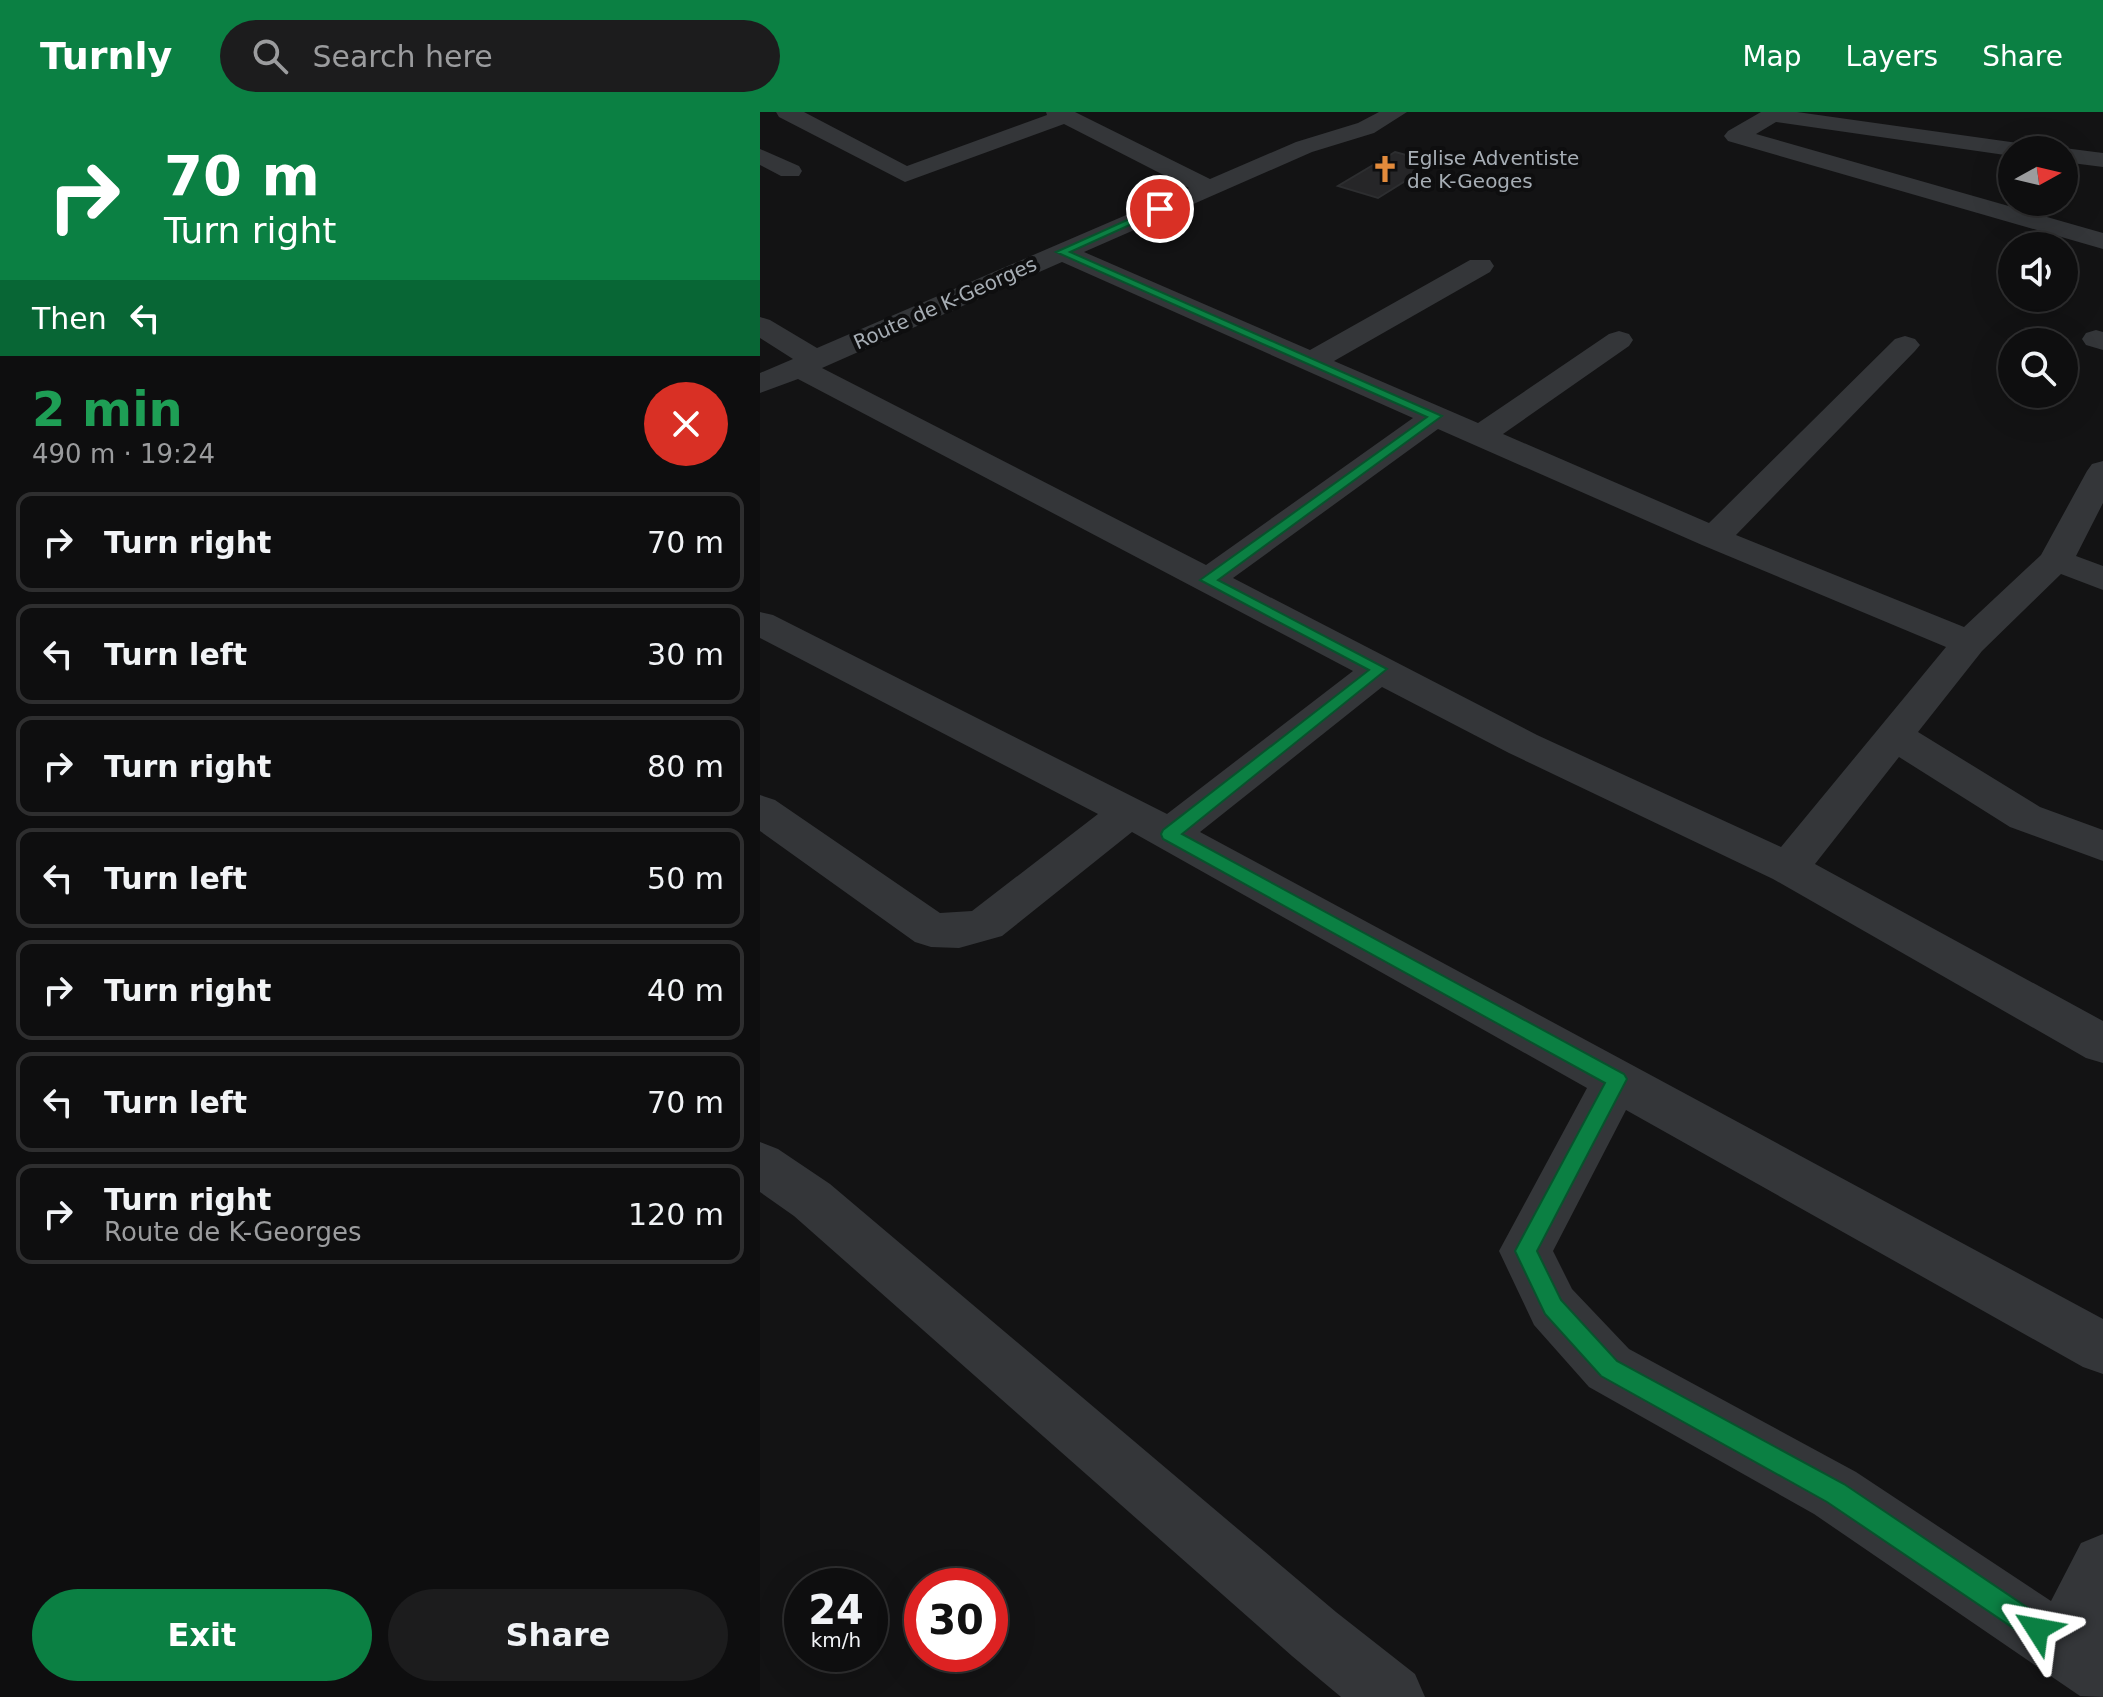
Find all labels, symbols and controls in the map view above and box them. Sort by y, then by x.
search box [220,20,780,92]
text: Turnly [40,34,172,78]
icon: search [248,34,292,78]
text: Search here [312,39,493,74]
text: Map [1742,40,1802,73]
text: Layers [1846,40,1938,73]
text: Share [1982,40,2063,73]
north arrow [1998,136,2078,216]
map controls [1998,136,2078,408]
text: 70 m [164,143,320,208]
icon: right [32,144,136,248]
place label: Eglise Adventiste de K-Geoges [1407,146,1579,193]
church icon: Eglise Adventiste de K-Geoges [1370,154,1400,184]
pin [1126,175,1194,243]
icon: arrive [1138,187,1182,231]
text: Turn right [164,210,336,251]
button: sound [1998,232,2078,312]
street label: Route de K-Georges [850,252,1040,354]
icon: left [123,296,167,340]
text: Then [32,301,107,336]
button: search [1998,328,2078,408]
text: 2 min [32,381,183,437]
button: close [644,382,728,466]
text: 490 m · 19:24 [32,439,215,469]
icon: right [36,520,80,564]
text: Turn right [104,525,271,560]
text: 70 m [647,525,724,560]
icon: left [36,632,80,676]
text: Turn left [104,637,247,672]
text: 30 m [647,637,724,672]
icon: right [36,744,80,788]
text: Turn right [104,749,271,784]
text: 80 m [647,749,724,784]
icon: left [36,856,80,900]
text: Turn left [104,861,247,896]
text: 50 m [647,861,724,896]
icon: right [36,968,80,1012]
text: Turn right [104,973,271,1008]
text: 40 m [647,973,724,1008]
icon: left [36,1080,80,1124]
text: Turn left [104,1085,247,1120]
text: 70 m [647,1085,724,1120]
text: Turn right [104,1182,271,1217]
icon: right [36,1192,80,1236]
text: 120 m [628,1197,724,1232]
text: Route de K-Georges [104,1217,362,1247]
speed limit sign: 30 [904,1568,1008,1672]
text: 24 [808,1587,864,1633]
position arrow [1995,1587,2079,1671]
button: Exit [32,1589,372,1681]
button: Share [388,1589,728,1681]
text: km/h [811,1628,861,1652]

